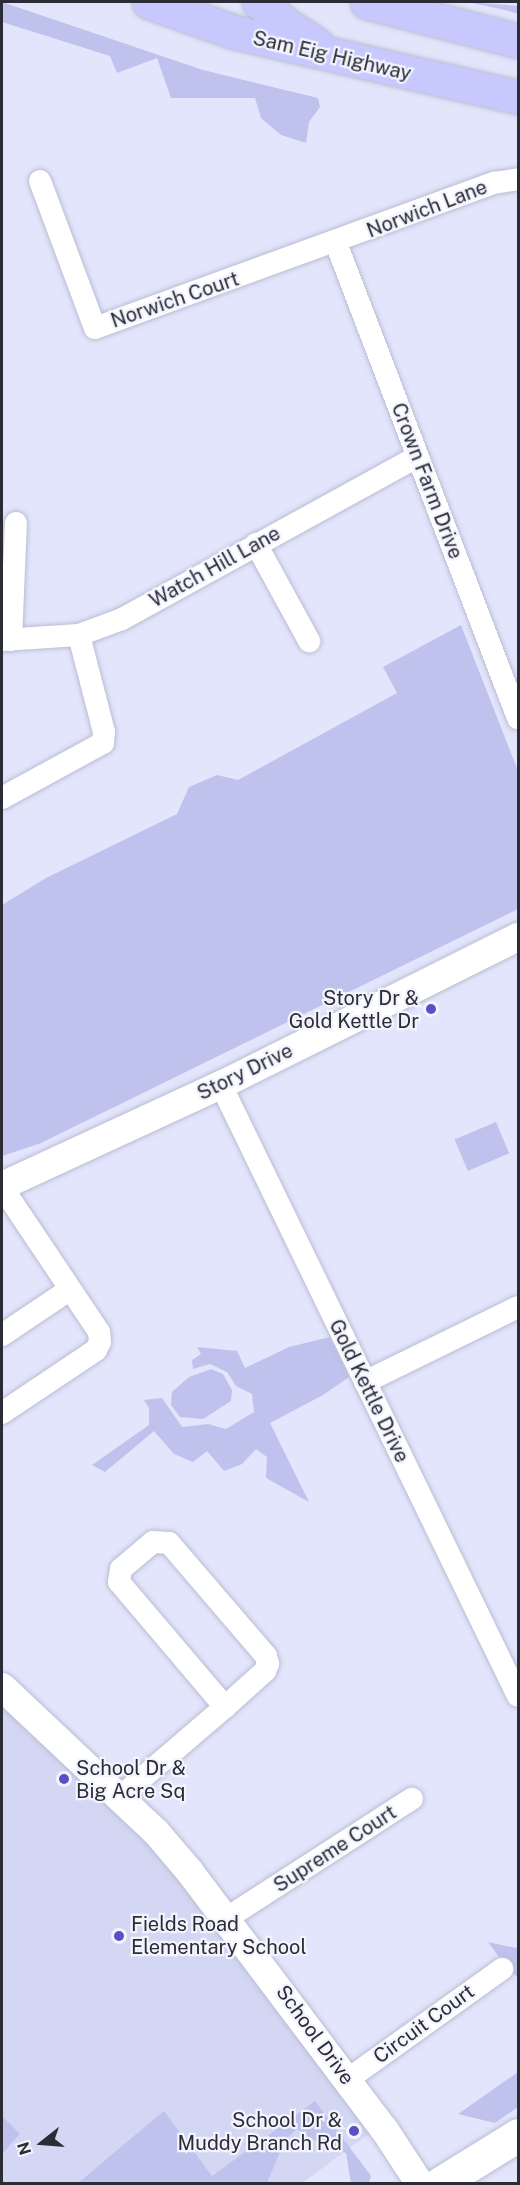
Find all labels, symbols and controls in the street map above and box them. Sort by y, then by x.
street label: Sam Eig Highway [251,26,413,86]
street label: Norwich Lane [363,175,491,243]
street label: Norwich Court [108,267,242,333]
street label: Crown Farm Drive [386,400,468,562]
street label: Watch Hill Lane [145,521,285,613]
place label: Story Dr & Gold Kettle Dr [289,986,419,1033]
marker: Story Dr & Gold Kettle Dr [424,1002,438,1016]
street label: Story Drive [193,1039,297,1105]
street label: Gold Kettle Drive [324,1315,414,1467]
place label: School Dr & Big Acre Sq [76,1756,186,1803]
marker: School Dr & Big Acre Sq [57,1772,71,1786]
street label: Supreme Court [269,1800,401,1898]
place label: Fields Road Elementary School [131,1912,307,1959]
marker: Fields Road Elementary School [112,1929,126,1943]
street label: Circuit Court [369,1979,479,2069]
street label: School Drive [271,1981,359,2089]
place label: School Dr & Muddy Branch Rd [178,2108,342,2155]
north arrow [12,2113,72,2173]
marker: School Dr & Muddy Branch Rd [347,2124,361,2138]
text: N [13,2140,35,2157]

